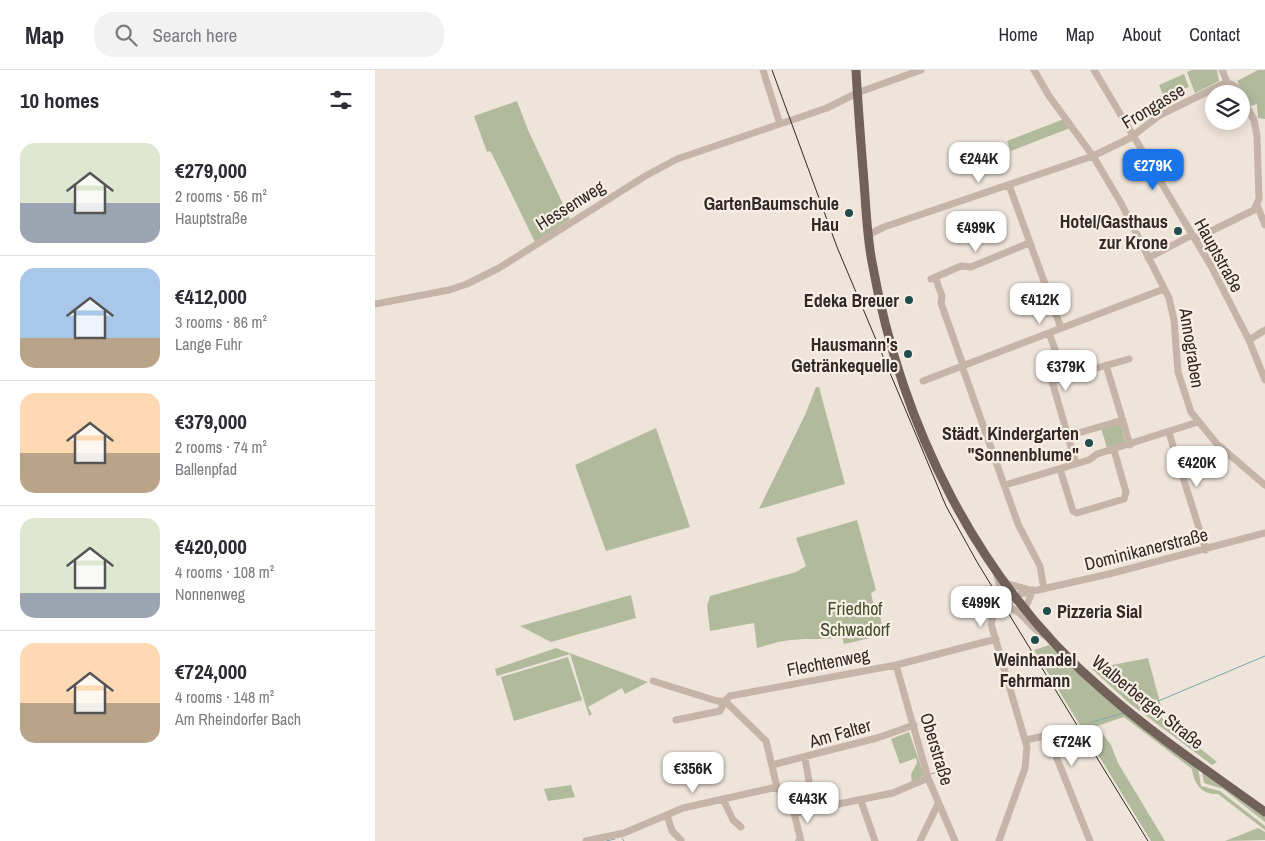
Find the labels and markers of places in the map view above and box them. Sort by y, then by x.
pin: €244K [944,142,1014,184]
pin: €279K [1118,148,1188,191]
place label: GartenBaumschule Hau [704,191,839,237]
marker: GartenBaumschule Hau [843,207,855,219]
place label: Hotel/Gasthaus zur Krone [1060,209,1168,255]
pin: €499K [941,210,1011,253]
marker: Hotel/Gasthaus zur Krone [1172,225,1184,237]
pin: €412K [1005,282,1075,325]
place label: Edeka Breuer [804,288,899,313]
marker: Edeka Breuer [903,294,915,306]
place label: Hausmann's Getränkequelle [791,332,898,378]
marker: Hausmann's Getränkequelle [902,348,914,360]
pin: €379K [1031,350,1101,392]
place label: Städt. Kindergarten "Sonnenblume" [942,421,1079,467]
marker: Städt. Kindergarten "Sonnenblume" [1083,437,1095,449]
pin: €420K [1162,446,1232,488]
pin: €499K [946,586,1016,628]
place label: Pizzeria Sial [1057,599,1142,624]
marker: Pizzeria Sial [1041,605,1053,617]
marker: Weinhandel Fehrmann [1029,634,1041,646]
place label: Weinhandel Fehrmann [994,647,1076,693]
pin: €724K [1037,724,1107,767]
pin: €356K [658,752,728,794]
pin: €443K [773,782,843,824]

